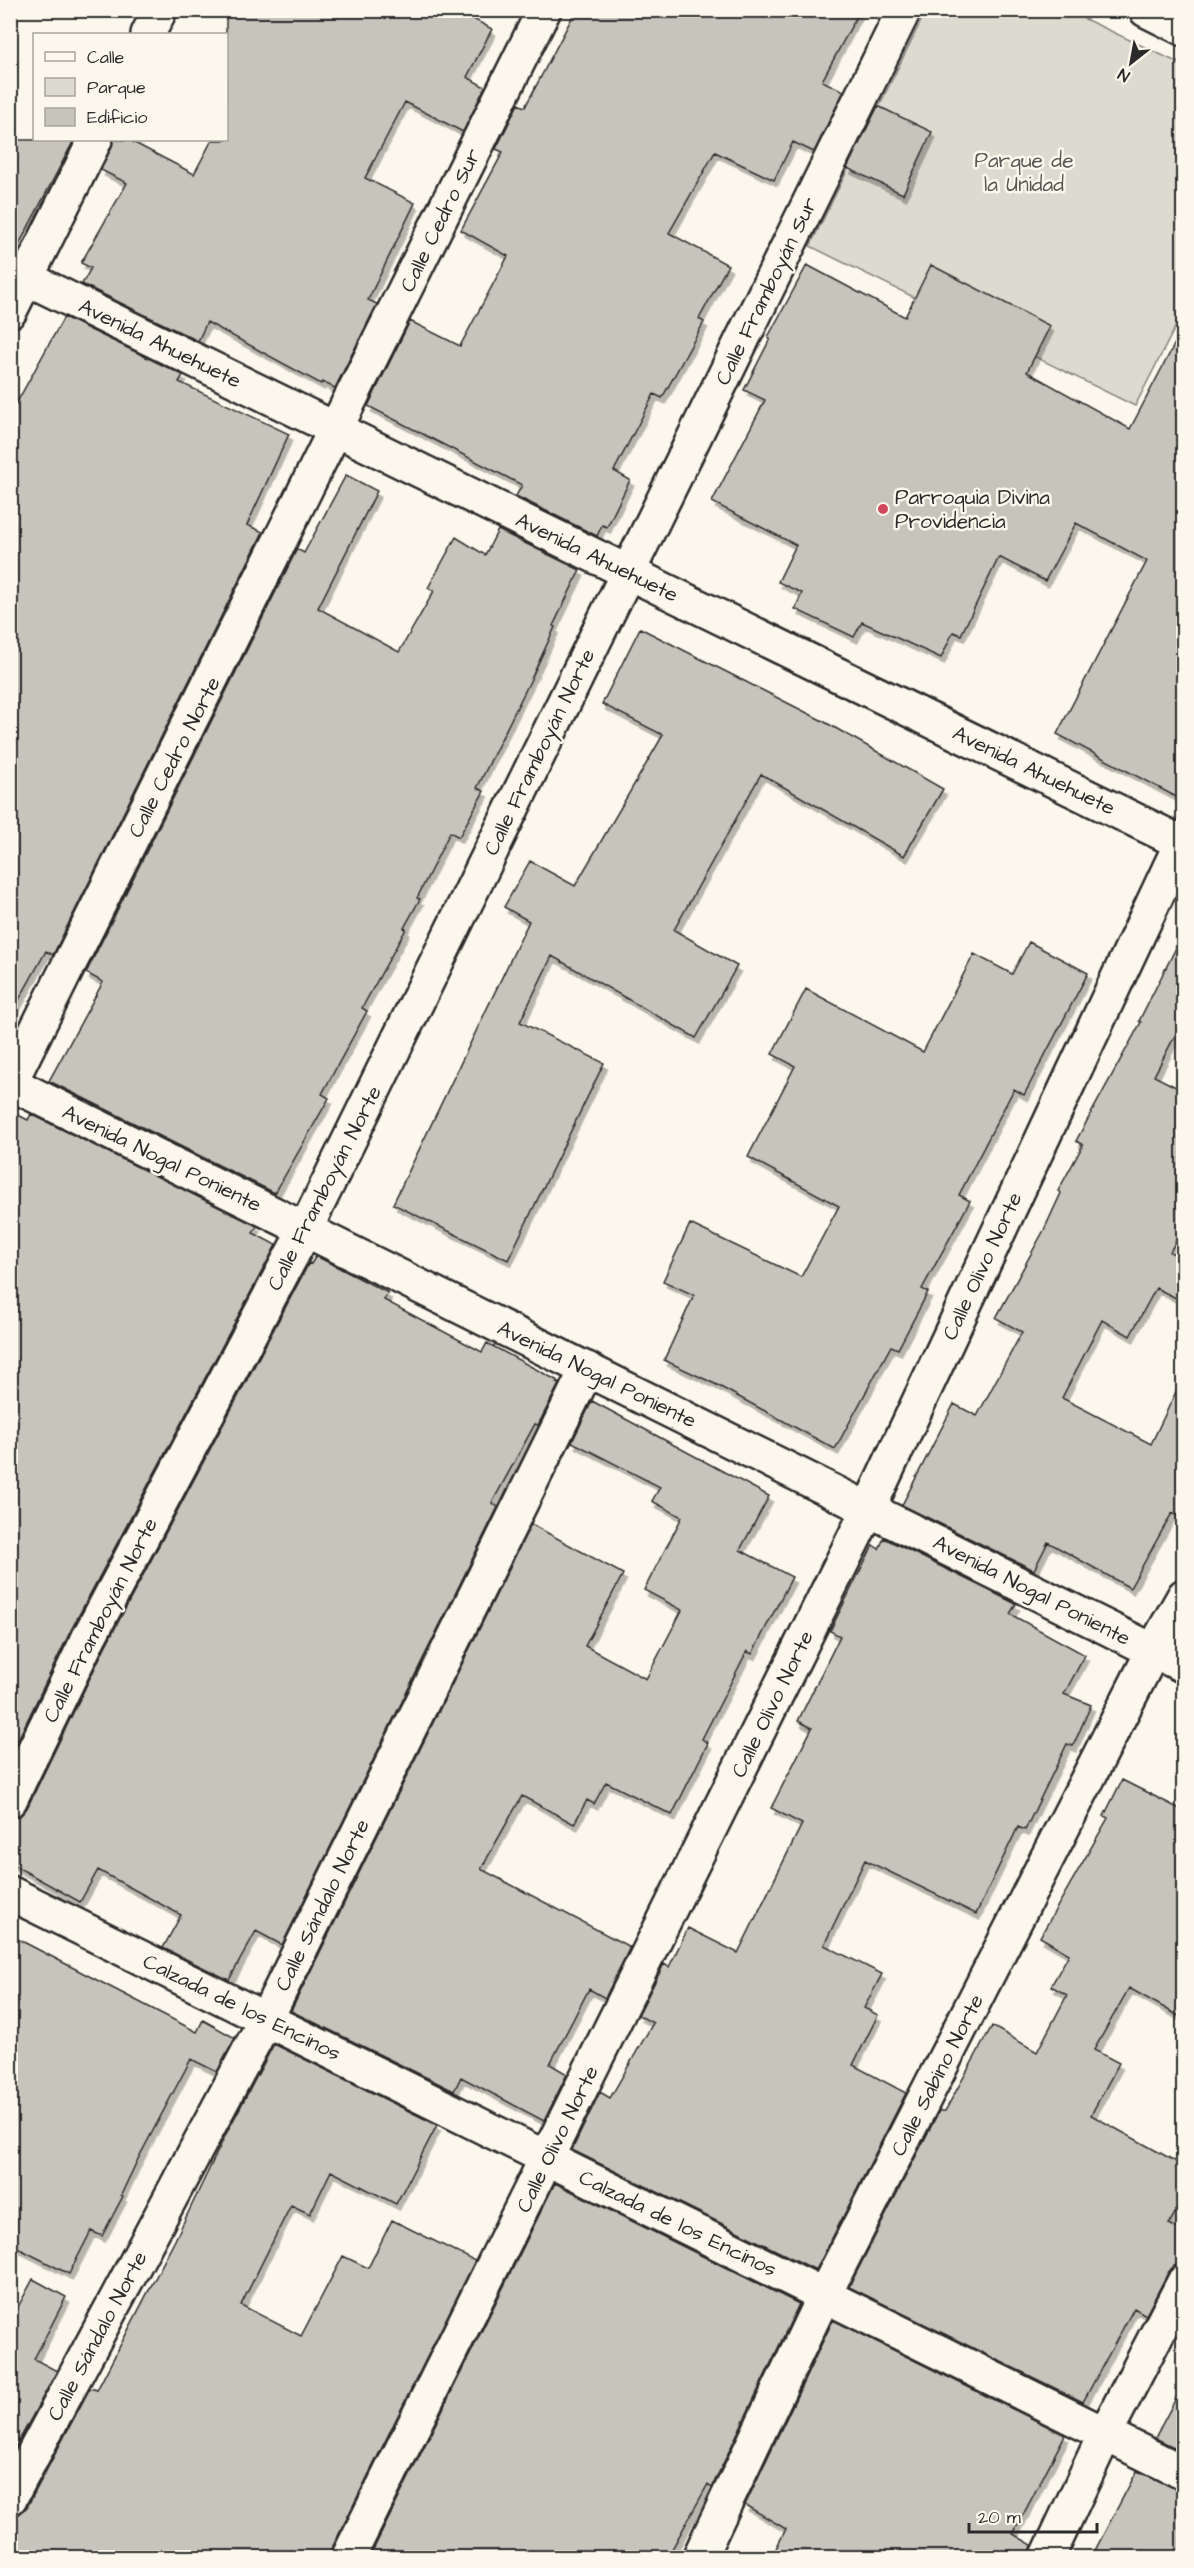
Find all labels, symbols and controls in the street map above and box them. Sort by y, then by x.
legend [33,33,228,141]
north arrow [1101,33,1161,93]
text: Calle [87,45,125,70]
text: N [1114,63,1134,87]
text: Parque [87,75,146,100]
text: Edificio [87,105,147,130]
street label: Calle Cedro Sur [393,143,488,297]
park label: Parque de la Unidad [974,146,1074,199]
street label: Calle Framboyán Sur [708,192,827,391]
street label: Avenida Ahuehuete [74,292,246,395]
place label: Parroquia Divina Providencia [895,483,1050,536]
marker: Parroquia Divina Providencia [876,502,890,516]
street label: Avenida Ahuehuete [511,506,683,609]
street label: Calle Framboyán Norte [477,644,604,861]
street label: Calle Cedro Norte [121,672,228,843]
street label: Avenida Ahuehuete [948,719,1120,822]
street label: Calle Framboyán Norte [260,1081,391,1297]
street label: Avenida Nogal Poniente [57,1098,266,1221]
street label: Calle Olivo Norte [935,1188,1029,1345]
street label: Avenida Nogal Poniente [492,1314,701,1437]
street label: Calle Framboyán Norte [36,1513,167,1729]
street label: Avenida Nogal Poniente [927,1528,1135,1655]
street label: Calle Olivo Norte [724,1626,821,1782]
street label: Calle Sándalo Norte [268,1814,377,1996]
street label: Calzada de los Encinos [138,1947,346,2068]
street label: Calle Sabino Norte [884,1989,991,2161]
street label: Calle Olivo Norte [509,2061,606,2217]
street label: Calzada de los Encinos [574,2163,782,2284]
street label: Calle Sándalo Norte [41,2246,154,2426]
scale bar [969,2496,1096,2534]
text: 20 m [978,2505,1021,2530]

